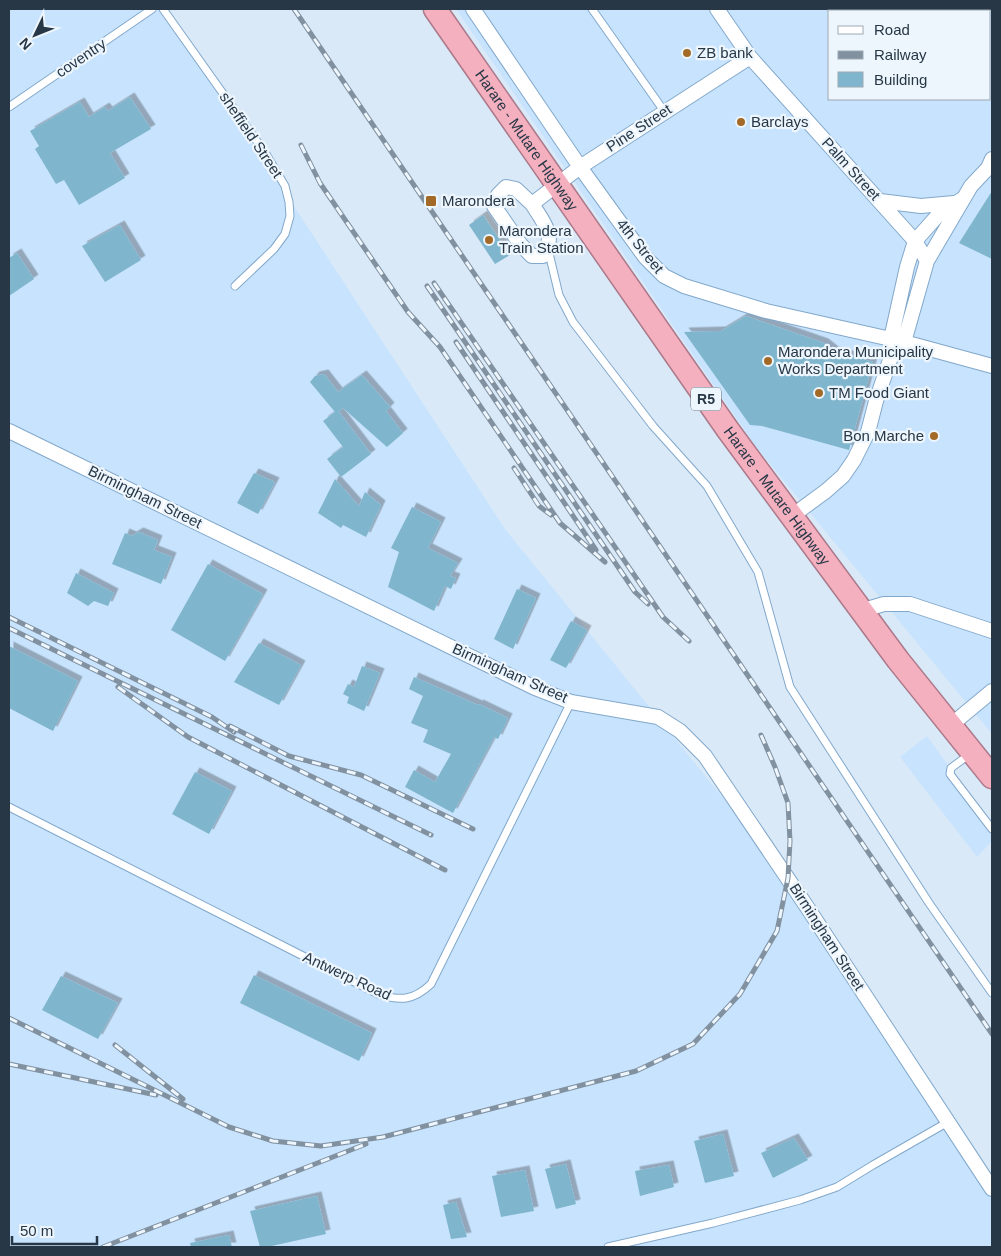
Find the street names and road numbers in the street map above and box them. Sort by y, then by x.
street label: coventry [52,34,109,80]
street label: Harare - Mutare Highway [472,66,582,214]
street label: sheffield Street [216,89,287,182]
street label: Pine Street [603,100,675,155]
street label: Palm Street [819,134,884,204]
street label: 4th Street [613,215,668,277]
road number: R5 [691,388,721,410]
street label: Harare - Mutare Highway [721,423,834,569]
street label: Birmingham Street [86,462,206,532]
street label: Birmingham Street [450,640,571,706]
street label: Birmingham Street [786,880,869,994]
street label: Antwerp Road [301,948,394,1003]

